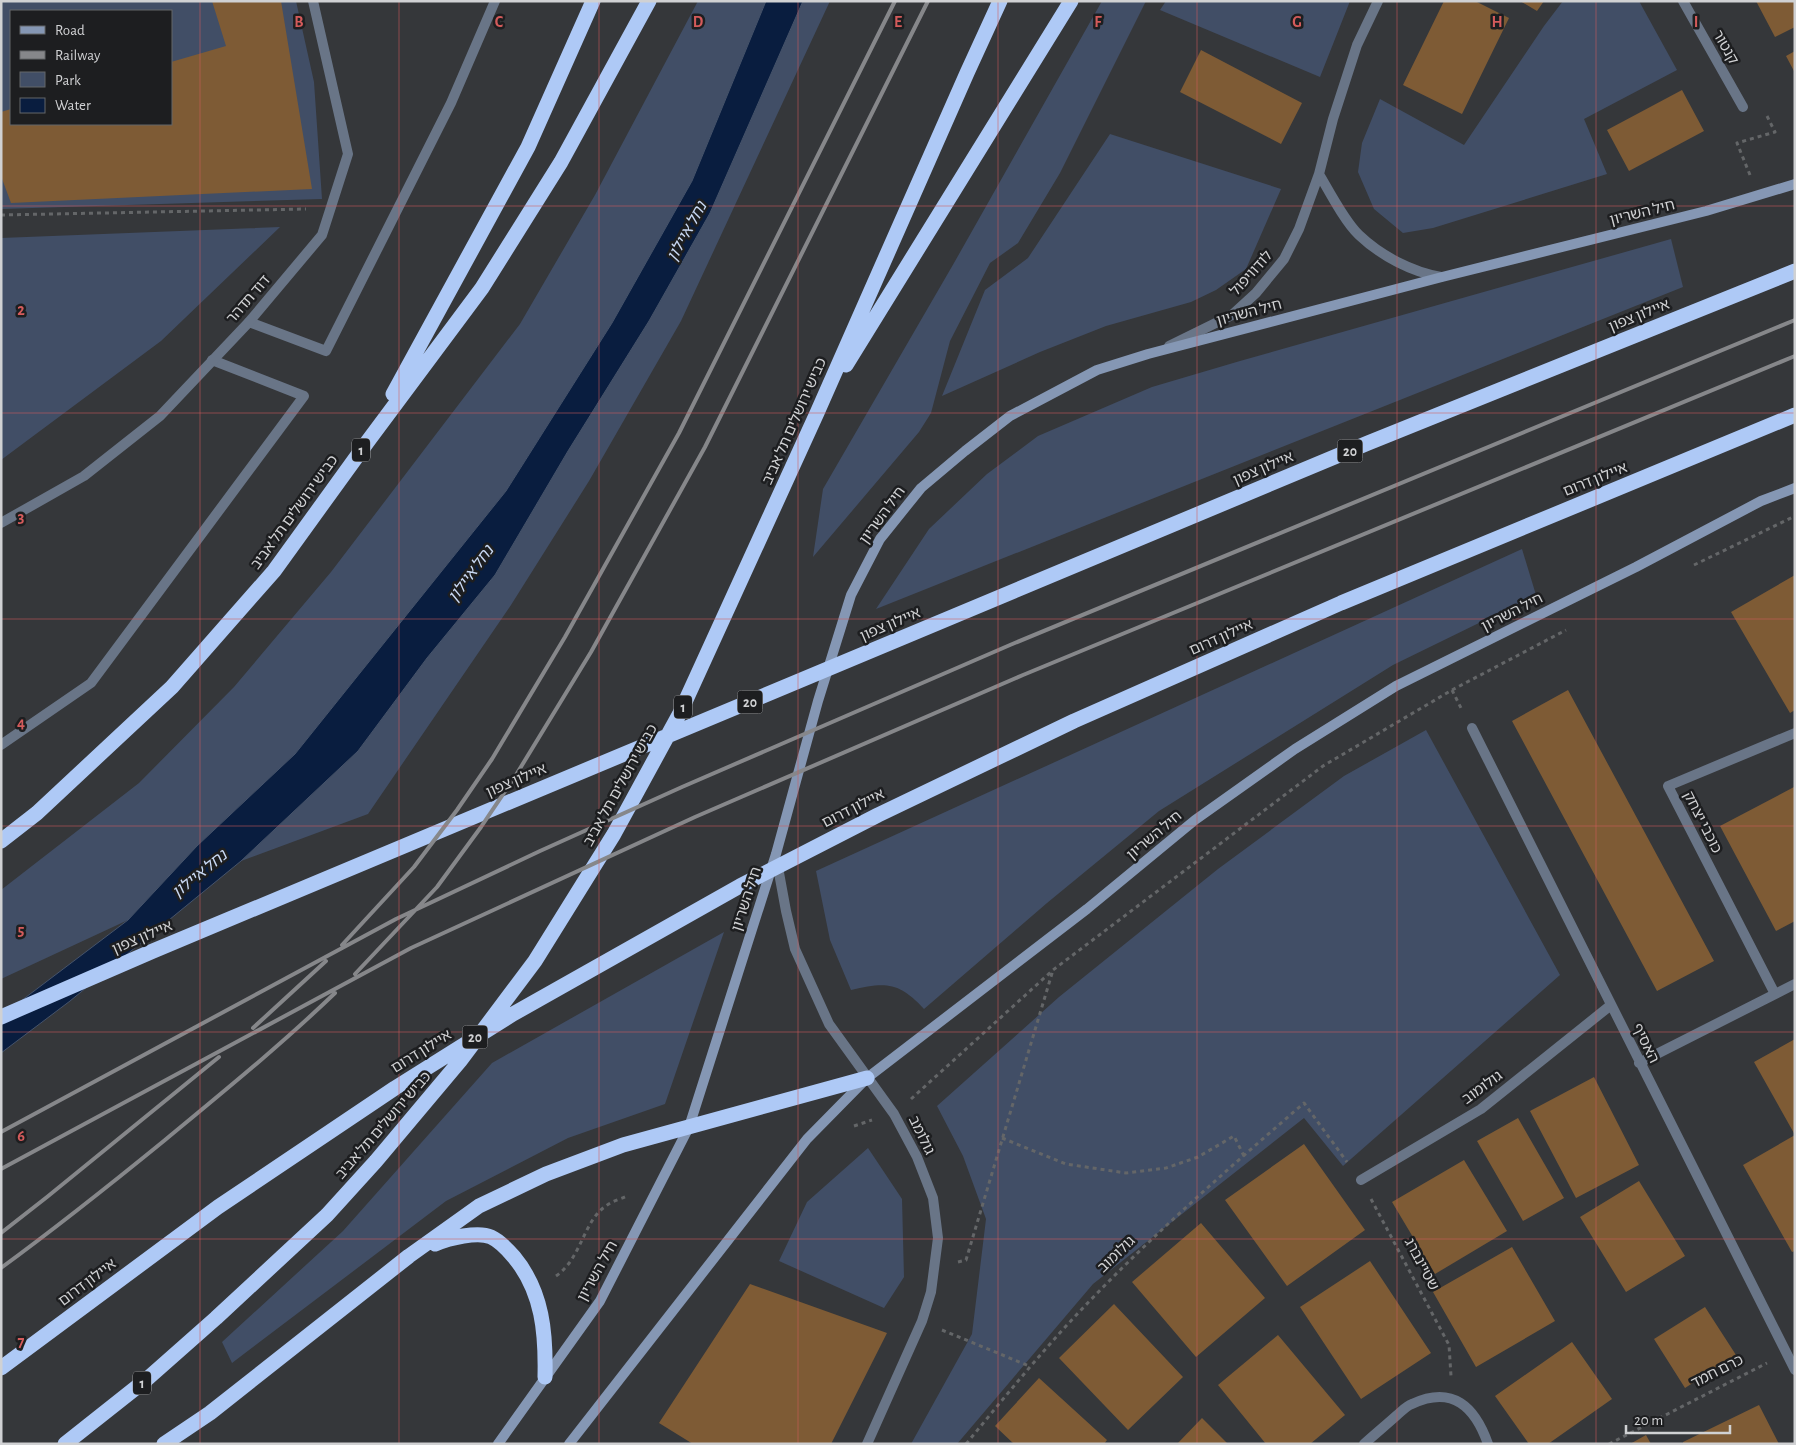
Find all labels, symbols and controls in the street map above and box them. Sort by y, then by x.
legend [10,10,172,125]
text: B [294,14,304,30]
text: C [495,14,504,30]
text: D [693,14,704,30]
text: E [894,14,902,30]
text: F [1094,14,1102,30]
text: G [1292,14,1302,30]
text: H [1491,14,1503,30]
text: I [1694,14,1698,30]
text: Road [55,23,85,38]
street label: קנטור [1710,28,1741,67]
text: Railway [55,48,101,63]
text: Park [55,73,81,88]
text: Water [55,98,91,113]
street label: חיל השריון [1608,197,1676,228]
water label: נחל איילון [664,198,711,264]
street label: לודוויפול [1227,248,1275,299]
street label: דוד תדהר [224,273,273,326]
street label: איילון צפון [1607,296,1672,334]
street label: חיל השריון [1215,297,1283,328]
text: 2 [17,302,25,318]
street label: כביש ירושלים תל אביב [760,355,829,487]
road number: 1 [352,438,370,462]
road number: 20 [1338,440,1362,462]
street label: איילון צפון [1231,449,1296,488]
street label: כביש ירושלים תל אביב [248,452,341,572]
street label: איילון דרום [1561,460,1629,499]
street label: חיל השריון [857,484,908,547]
text: 3 [18,509,25,525]
water label: נחל איילון [445,542,498,605]
street label: חיל השריון [1479,591,1545,634]
street label: איילון צפון [858,605,923,644]
street label: איילון דרום [1187,617,1255,658]
road number: 20 [738,690,762,714]
road number: 1 [674,696,692,719]
text: 4 [17,715,25,731]
street label: כביש ירושלים תל אביב [581,722,660,849]
street label: איילון צפון [484,761,549,800]
street label: איילון דרום [820,786,887,831]
street label: כוכבי יצחק [1681,789,1725,856]
street label: חיל השריון [1124,808,1185,863]
water label: נחל איילון [169,847,231,901]
street label: חיל השריון [729,865,764,933]
street label: איילון צפון [110,918,175,957]
text: 5 [18,922,25,938]
street label: האסיף [1630,1021,1662,1066]
road number: 20 [462,1026,488,1048]
street label: איילון דרום [389,1027,454,1076]
street label: גולומוב [1460,1068,1505,1107]
street label: כביש ירושלים תל אביב [333,1069,434,1182]
street label: גולומב [906,1114,937,1157]
text: 6 [17,1128,25,1144]
street label: גולומוב [1095,1233,1138,1276]
street label: שטיינברג [1402,1236,1441,1293]
street label: חיל השריון [575,1238,620,1304]
street label: איילון דרום [56,1256,119,1309]
text: 7 [18,1334,25,1350]
street label: כרם חמד [1689,1352,1746,1391]
road number: 1 [133,1372,151,1395]
scale bar [1626,1402,1730,1434]
text: 20 m [1634,1413,1663,1428]

